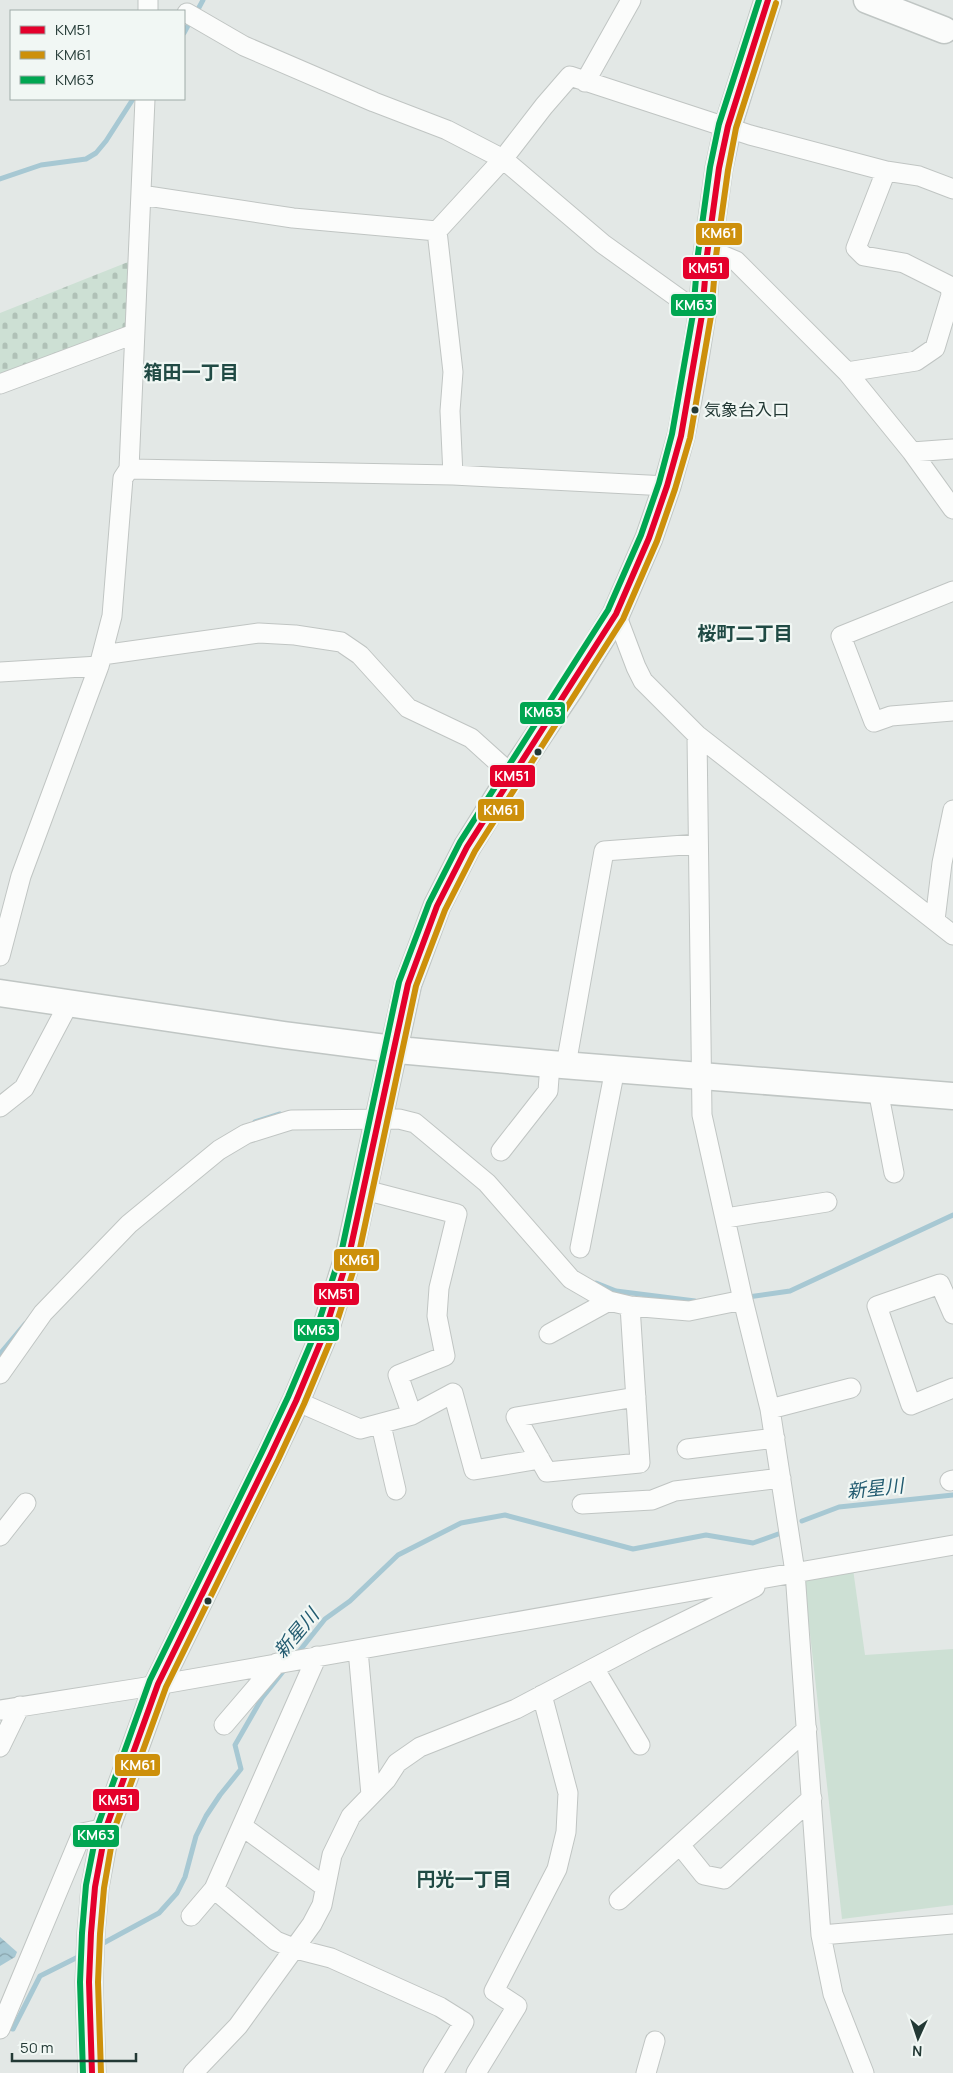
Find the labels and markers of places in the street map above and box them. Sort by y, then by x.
place label: 気象台入口 [704,398,789,421]
marker: 気象台入口 [690,405,700,415]
unlabelled marker [533,747,543,757]
unlabelled marker [203,1596,213,1606]

